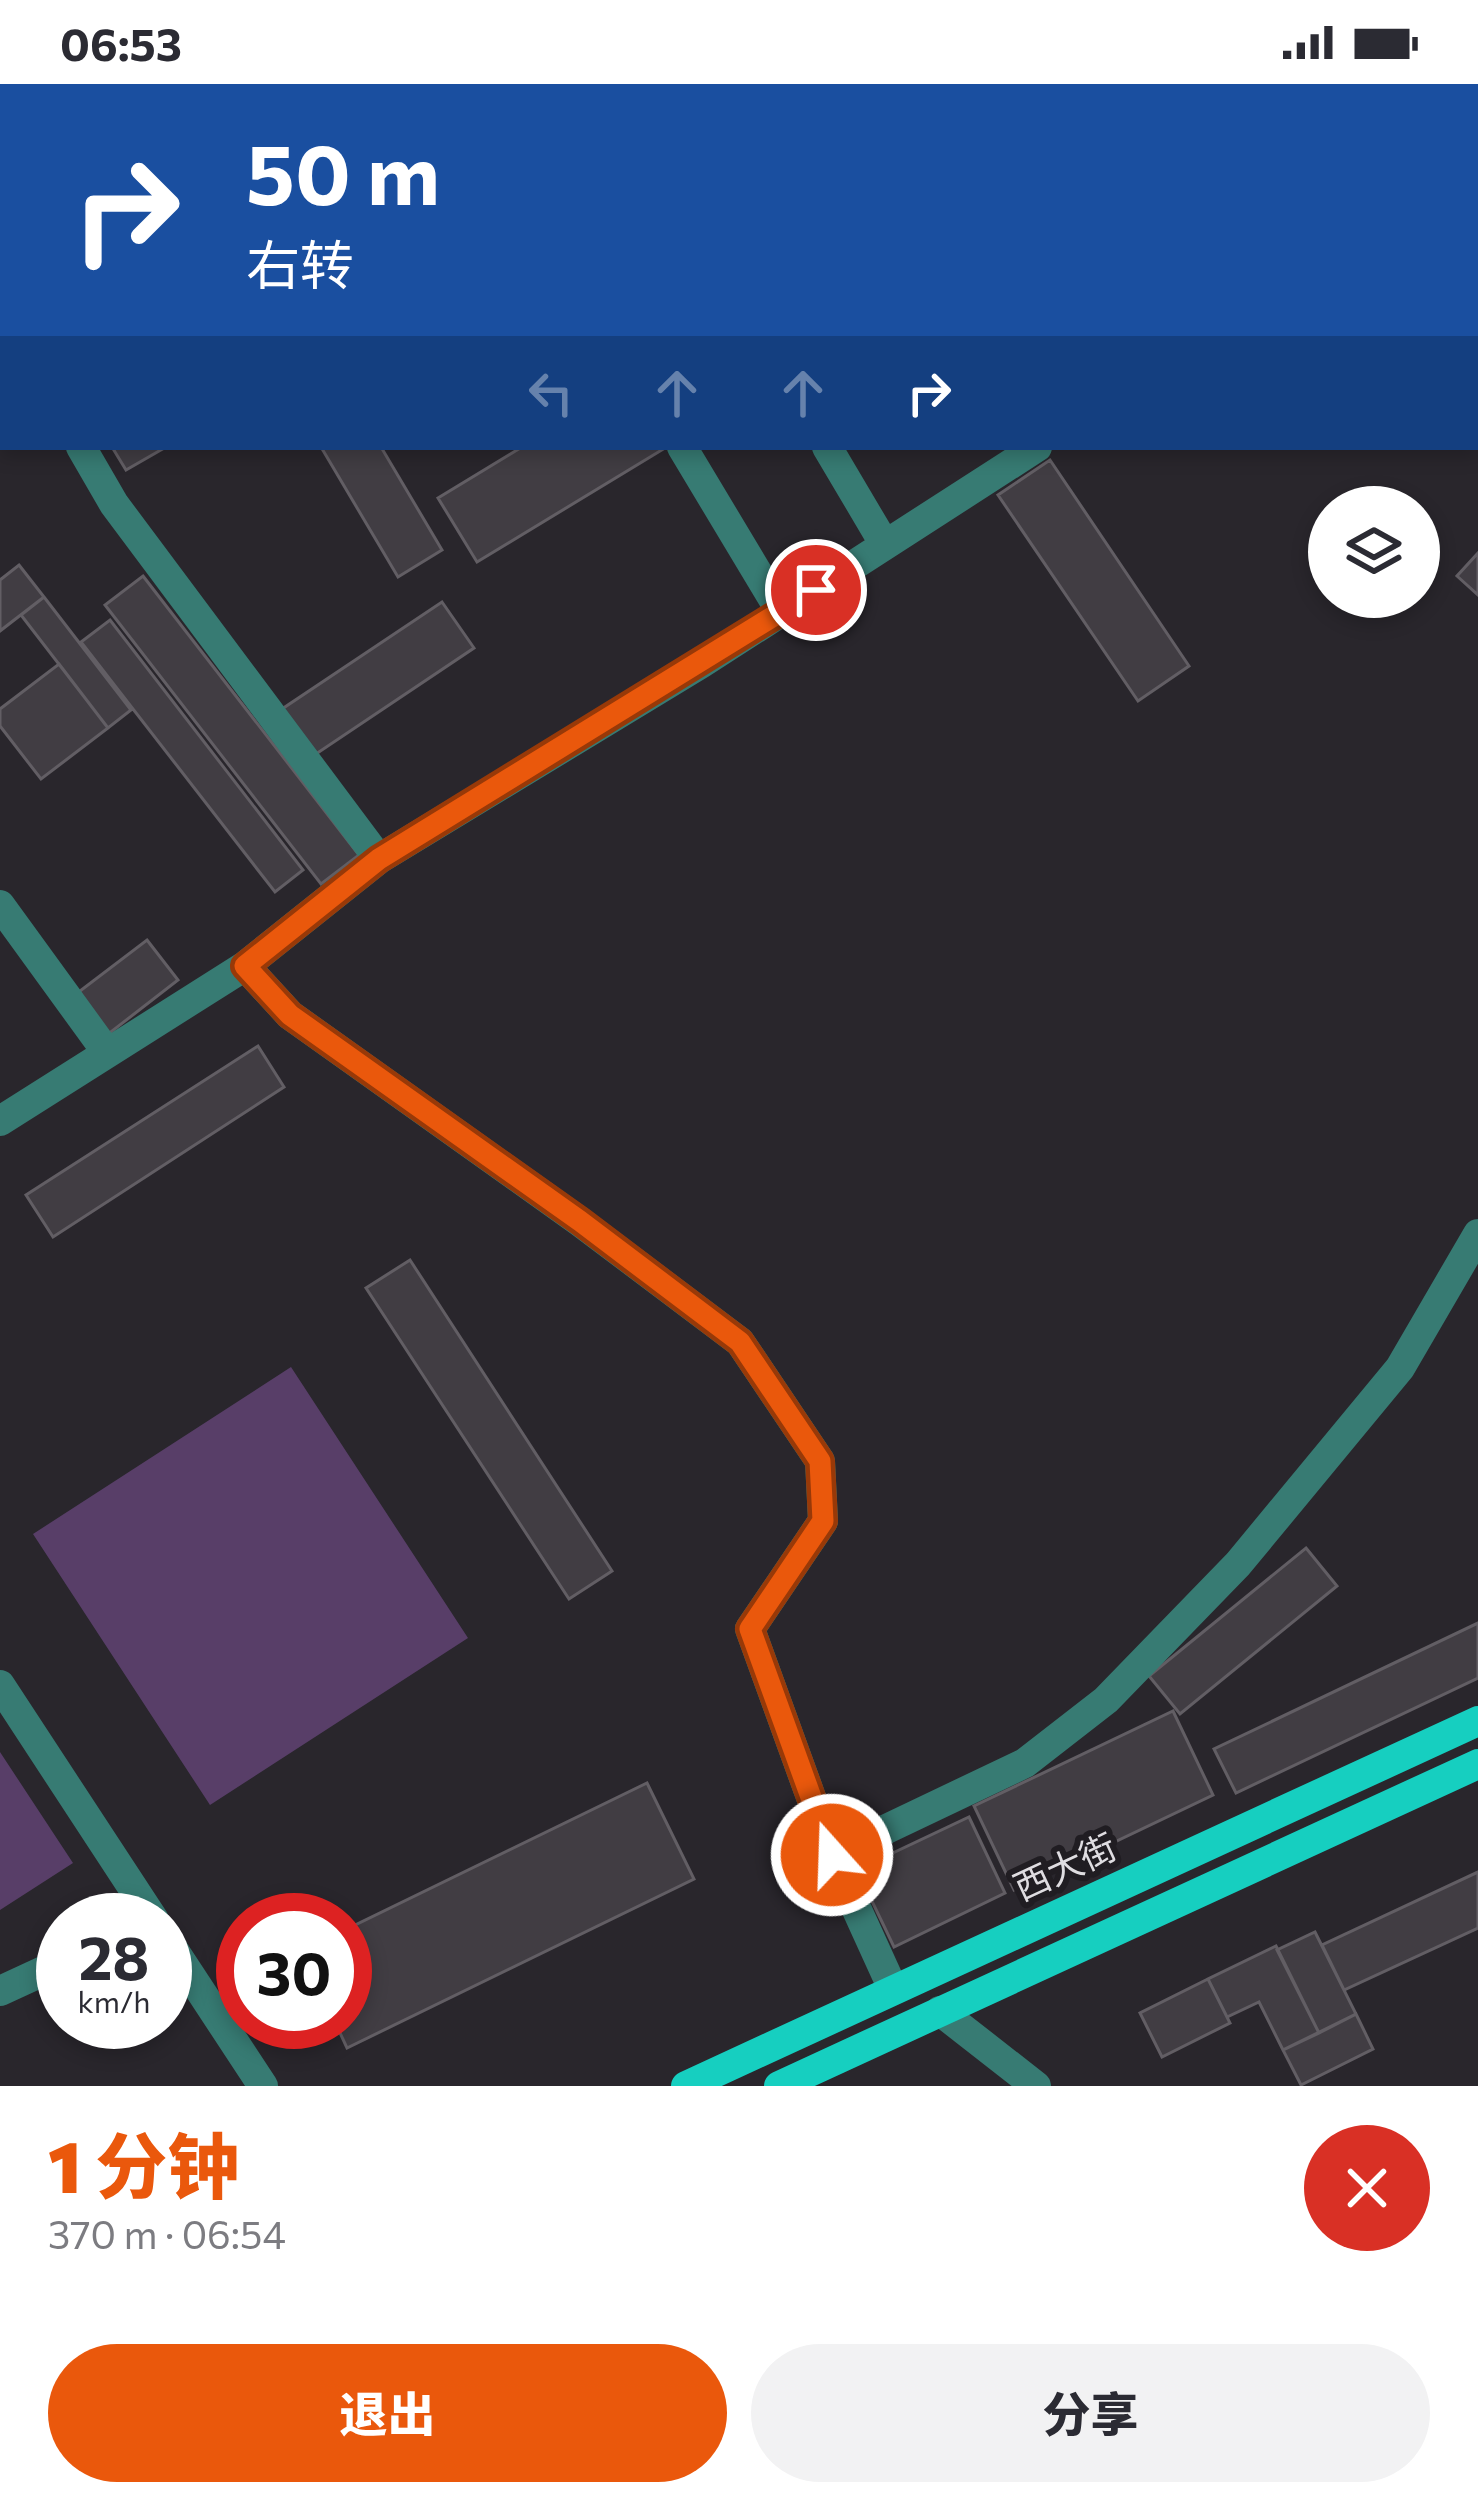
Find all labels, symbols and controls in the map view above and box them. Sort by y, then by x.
text: 06:53 [60,15,182,70]
text: 50 m [246,120,440,222]
icon: right [48,132,204,288]
text: 右转 [246,230,354,296]
icon: left [518,360,584,426]
icon: ahead [644,360,710,426]
icon: ahead [770,360,836,426]
icon: right [896,360,962,426]
map controls [1308,486,1440,618]
button: layers [1308,486,1440,618]
pin [765,539,867,641]
icon: arrive [783,557,849,623]
position arrow [769,1792,895,1918]
street label: 西大街 [1006,1822,1122,1908]
speed limit sign: 30 [216,1893,372,2049]
text: 28 [79,1919,149,1992]
text: km/h [78,1982,150,2019]
text: 1 分钟 [48,2120,239,2208]
button: close [1304,2125,1430,2251]
text: 370 m · 06:54 [48,2209,286,2257]
button: 退出 [48,2344,727,2482]
button: 分享 [751,2344,1430,2482]

